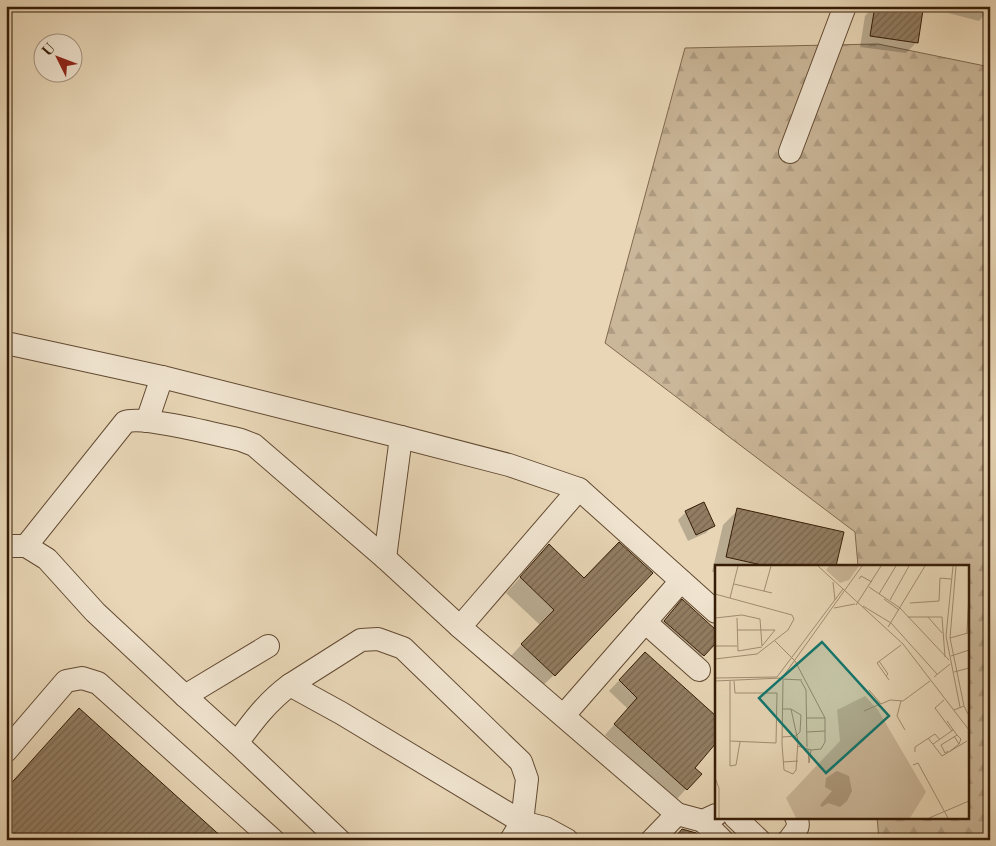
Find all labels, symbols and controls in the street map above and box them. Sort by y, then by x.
north arrow [32,32,82,82]
text: U [39,40,60,60]
inset map [715,565,968,818]

